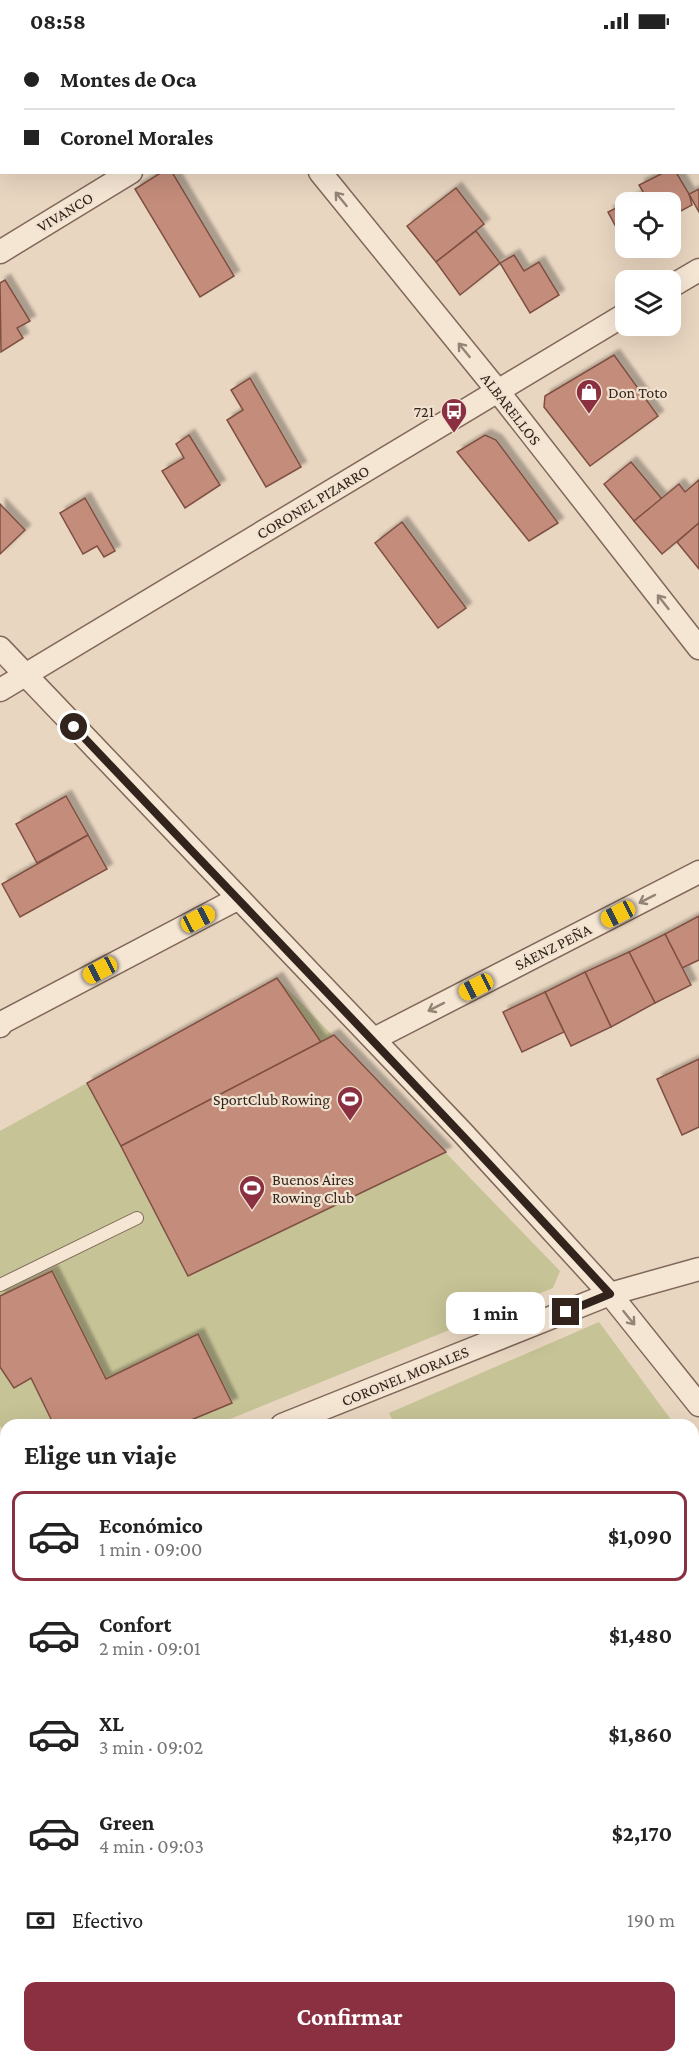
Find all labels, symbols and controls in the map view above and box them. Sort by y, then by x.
text: 08:58 [30,9,86,34]
text: Montes de Oca [60,67,197,92]
text: Coronel Morales [60,125,213,150]
street label: VIVANCO [34,189,96,235]
one-way arrow [335,191,348,207]
map controls [615,192,681,336]
button: locate [615,192,681,258]
button: layers [615,270,681,336]
one-way arrow [458,342,471,358]
street label: ALBARELLOS [478,370,544,448]
shop icon: Don Toto [574,377,604,415]
place label: Don Toto [608,384,667,401]
bus stop icon: 721 [439,396,469,434]
place label: 721 [414,403,434,420]
street label: CORONEL PIZARRO [254,462,372,542]
one-way arrow [656,594,669,610]
route start [60,713,87,740]
one-way arrow [639,893,656,905]
car [598,898,638,930]
car [178,903,218,935]
street label: SÁENZ PEÑA [512,920,595,974]
car [80,954,120,986]
car [456,971,496,1003]
one-way arrow [428,1002,446,1014]
sports icon: SportClub Rowing [335,1084,365,1122]
place label: SportClub Rowing [213,1091,330,1109]
place label: Buenos Aires Rowing Club [272,1171,354,1207]
sports icon: Buenos Aires Rowing Club [237,1173,267,1211]
callout: 1 min [446,1291,545,1333]
route end [552,1298,579,1325]
text: 1 min [473,1302,518,1324]
one-way arrow [623,1310,636,1326]
street label: CORONEL MORALES [339,1343,471,1409]
text: Elige un viaje [24,1440,177,1470]
icon: car [27,1509,81,1563]
text: Económico [99,1513,203,1538]
text: $1,090 [608,1524,672,1549]
text: 1 min · 09:00 [99,1538,202,1560]
icon: car [27,1608,81,1662]
text: Confort [99,1612,172,1637]
text: $1,480 [609,1623,672,1648]
text: 2 min · 09:01 [99,1637,201,1659]
icon: car [27,1707,81,1761]
text: XL [99,1711,124,1736]
text: $1,860 [608,1722,672,1747]
text: 3 min · 09:02 [99,1736,203,1758]
icon: car [27,1806,81,1860]
text: Green [99,1810,155,1835]
text: $2,170 [612,1821,672,1846]
text: 4 min · 09:03 [99,1835,204,1857]
icon: cash [24,1904,57,1937]
text: Efectivo [72,1908,143,1933]
text: 190 m [627,1909,675,1931]
button: Confirmar [24,1982,675,2051]

